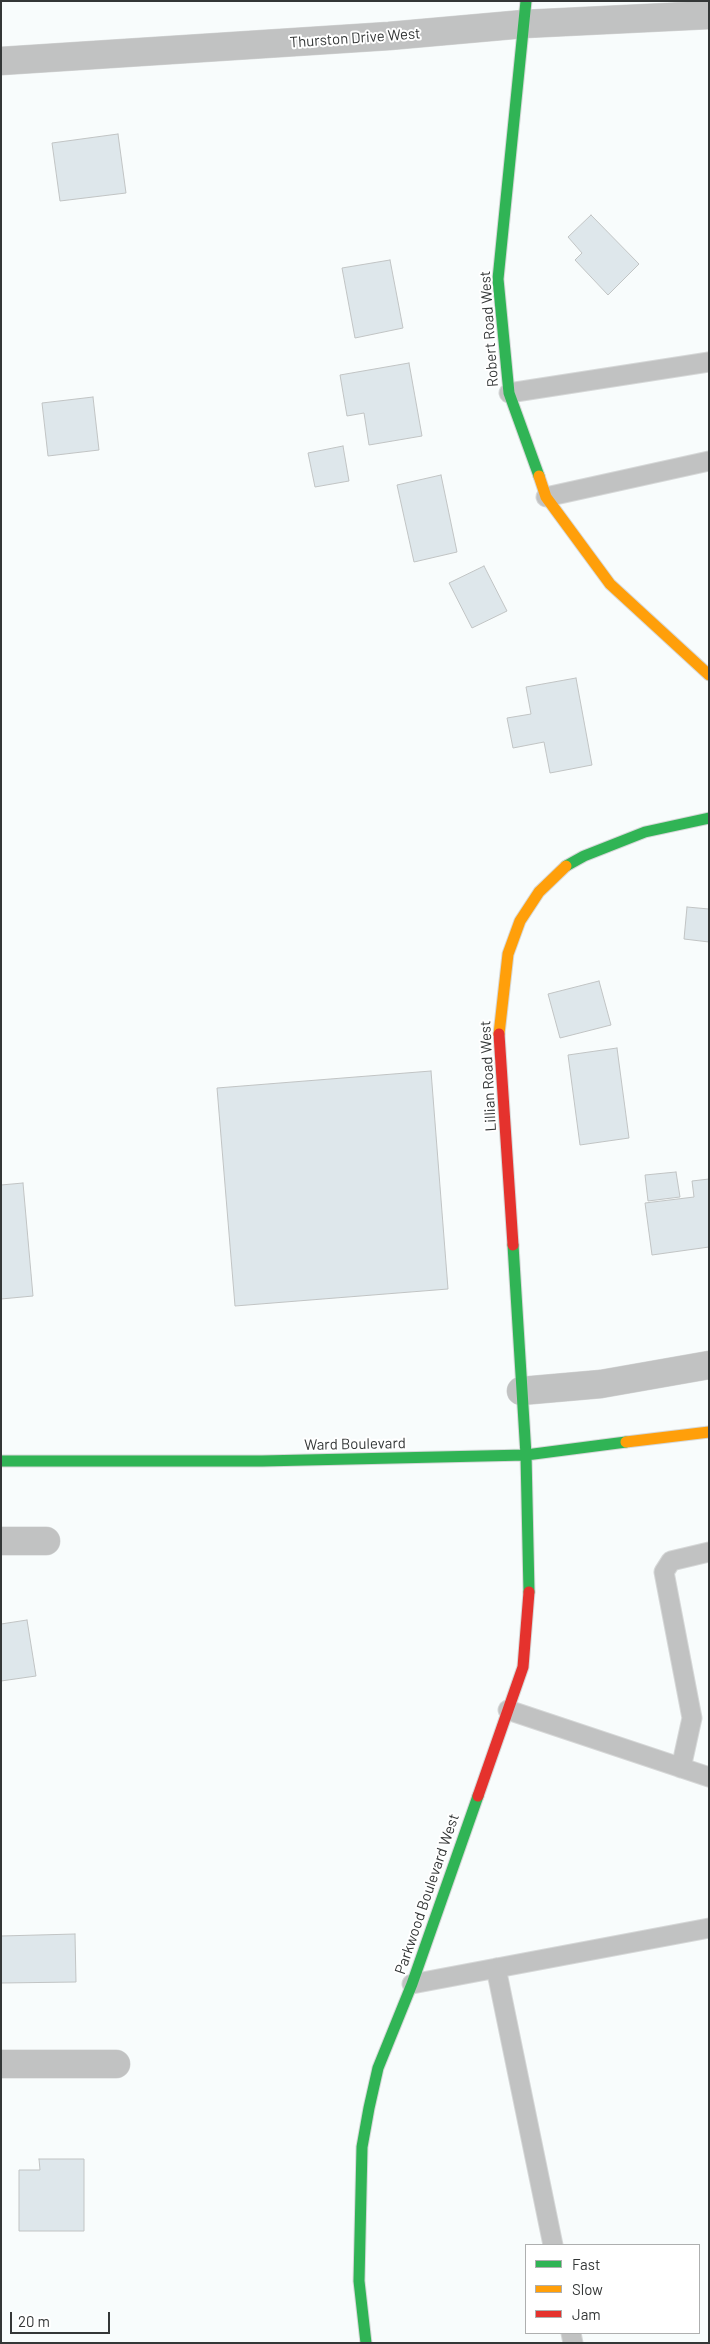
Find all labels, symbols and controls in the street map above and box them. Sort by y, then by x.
street label: Thurston Drive West [289,24,421,52]
street label: Robert Road West [476,270,502,388]
street label: Lillian Road West [476,1020,500,1132]
street label: Ward Boulevard [304,1434,406,1454]
street label: Parkwood Boulevard West [391,1811,463,1977]
legend [525,2244,700,2334]
text: Fast [572,2255,600,2273]
text: Slow [572,2280,603,2298]
scale bar [12,2302,112,2334]
text: Jam [572,2305,601,2323]
text: 20 m [18,2312,50,2330]

